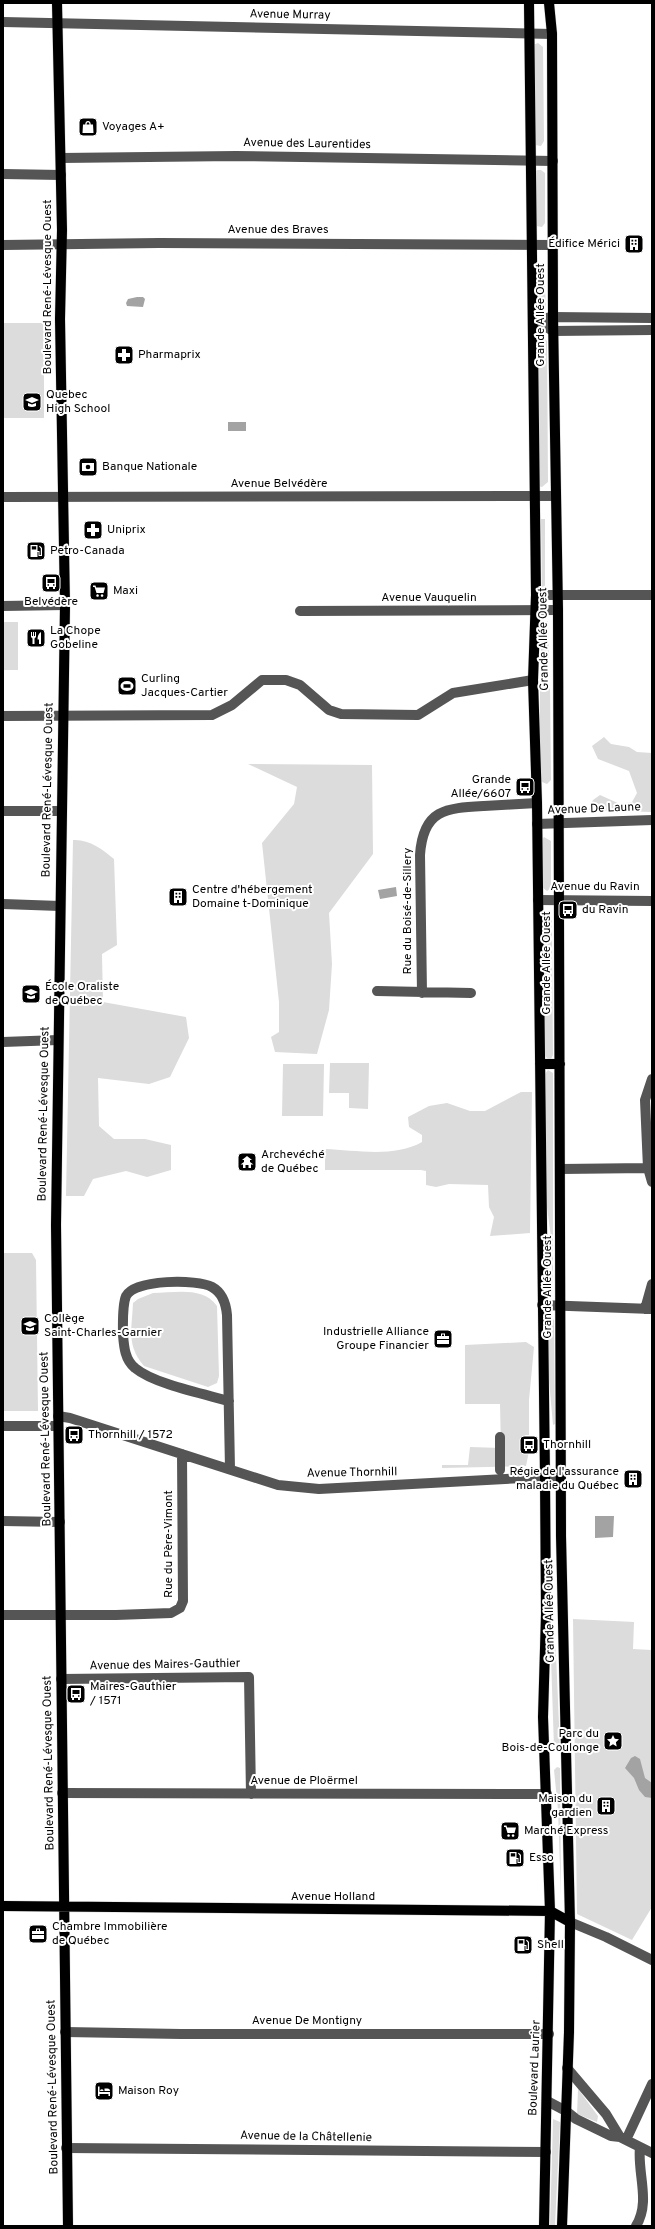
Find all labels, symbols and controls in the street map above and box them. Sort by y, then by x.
street label: Avenue Murray [249,6,331,24]
shop icon: Voyages A+ [77,116,99,138]
place label: Voyages A+ [102,119,165,135]
street label: Avenue des Laurentides [243,135,371,153]
street label: Boulevard René-Lévesque Ouest [40,199,56,375]
street label: Avenue des Braves [227,222,329,238]
building icon: Édifice Mérici [623,233,645,255]
place label: Édifice Mérici [548,236,620,252]
street label: Grande Allée Ouest [533,263,549,367]
pharmacy icon: Pharmaprix [113,344,135,366]
place label: Pharmaprix [138,347,201,363]
place label: Quebec High School [46,387,110,417]
school or university icon: Quebec High School [21,391,43,413]
bank icon: Banque Nationale [77,456,99,478]
place label: Banque Nationale [102,459,197,475]
street label: Avenue Belvédère [230,476,328,492]
pharmacy icon: Uniprix [82,519,104,541]
place label: Uniprix [107,522,146,538]
fuel station icon: Petro-Canada [25,540,47,562]
place label: Petro-Canada [50,543,125,559]
bus stop icon: Belvédère [40,572,62,594]
supermarket icon: Maxi [88,580,110,602]
place label: Maxi [113,583,138,599]
street label: Grande Allée Ouest [535,587,553,691]
street label: Avenue Vauquelin [381,590,477,606]
place label: Belvédère [24,594,78,610]
place label: La Chope Gobeline [50,623,101,653]
restaurant icon: La Chope Gobeline [25,627,47,649]
place label: Curling Jacques-Cartier [141,671,228,701]
sports icon: Curling Jacques-Cartier [116,675,138,697]
street label: Boulevard René-Lévesque Ouest [38,702,58,878]
place label: Grande Allée/6607 [450,772,511,802]
bus stop icon: Grande Allée/6607 [514,776,536,798]
street label: Avenue De Laune [547,799,641,819]
street label: Rue du Boisé-de-Sillery [400,848,416,974]
street label: Avenue du Ravin [550,879,640,895]
place label: Centre d'hébergement Domaine t-Dominique [192,882,313,912]
building icon: Centre d'hébergement Domaine t-Dominique [167,886,189,908]
bus stop icon: du Ravin [557,899,579,921]
place label: du Ravin [582,902,628,918]
street label: Grande Allée Ouest [539,911,555,1015]
place label: École Oraliste de Québec [45,979,119,1009]
school or university icon: École Oraliste de Québec [20,983,42,1005]
street label: Boulevard René-Lévesque Ouest [34,1026,54,1202]
place label: Archevéché de Québec [261,1147,325,1177]
temple icon: Archevéché de Québec [236,1151,258,1173]
street label: Grande Allée Ouest [540,1235,556,1339]
place label: Collège Saint-Charles-Garnier [44,1311,162,1341]
school or university icon: Collège Saint-Charles-Garnier [19,1315,41,1337]
place label: Industrielle Alliance Groupe Financier [323,1324,429,1354]
office icon: Industrielle Alliance Groupe Financier [432,1328,454,1350]
street label: Boulevard René-Lévesque Ouest [36,1351,56,1527]
bus stop icon: Thornhill / 1572 [63,1424,85,1446]
place label: Thornhill / 1572 [88,1427,173,1443]
bus stop icon: Thornhill [518,1434,540,1456]
place label: Thornhill [543,1437,591,1453]
street label: Avenue Thornhill [307,1464,397,1482]
place label: Régie de l'assurance maladie du Québec [509,1464,619,1494]
building icon: Régie de l'assurance maladie du Québec [622,1468,644,1490]
street label: Rue du Père-Vimont [161,1490,177,1598]
street label: Grande Allée Ouest [541,1559,559,1663]
street label: Avenue des Maires-Gauthier [89,1656,241,1674]
street label: Boulevard René-Lévesque Ouest [39,1675,59,1851]
place label: Maires-Gauthier / 1571 [89,1679,177,1709]
bus stop icon: Maires-Gauthier / 1571 [65,1683,87,1705]
place label: Parc du Bois-de-Coulonge [502,1726,599,1756]
place icon: Parc du Bois-de-Coulonge [602,1730,624,1752]
street label: Avenue de Ploërmel [250,1773,358,1789]
place label: Maison du gardien [538,1791,592,1821]
building icon: Maison du gardien [595,1795,617,1817]
supermarket icon: Marché Express [499,1820,521,1842]
place label: Marché Express [524,1823,609,1839]
fuel station icon: Esso [504,1847,526,1869]
place label: Esso [529,1850,554,1866]
street label: Avenue Holland [291,1889,375,1905]
place label: Chambre Immobilière de Québec [52,1919,168,1949]
office icon: Chambre Immobilière de Québec [27,1923,49,1945]
fuel station icon: Shell [512,1934,534,1956]
place label: Shell [537,1937,564,1953]
street label: Boulevard René-Lévesque Ouest [43,1999,63,2175]
street label: Avenue De Montigny [252,2013,362,2029]
street label: Boulevard Laurier [525,2019,545,2116]
hotel icon: Maison Roy [93,2080,115,2102]
place label: Maison Roy [118,2083,179,2099]
street label: Avenue de la Châtellenie [240,2128,372,2146]

